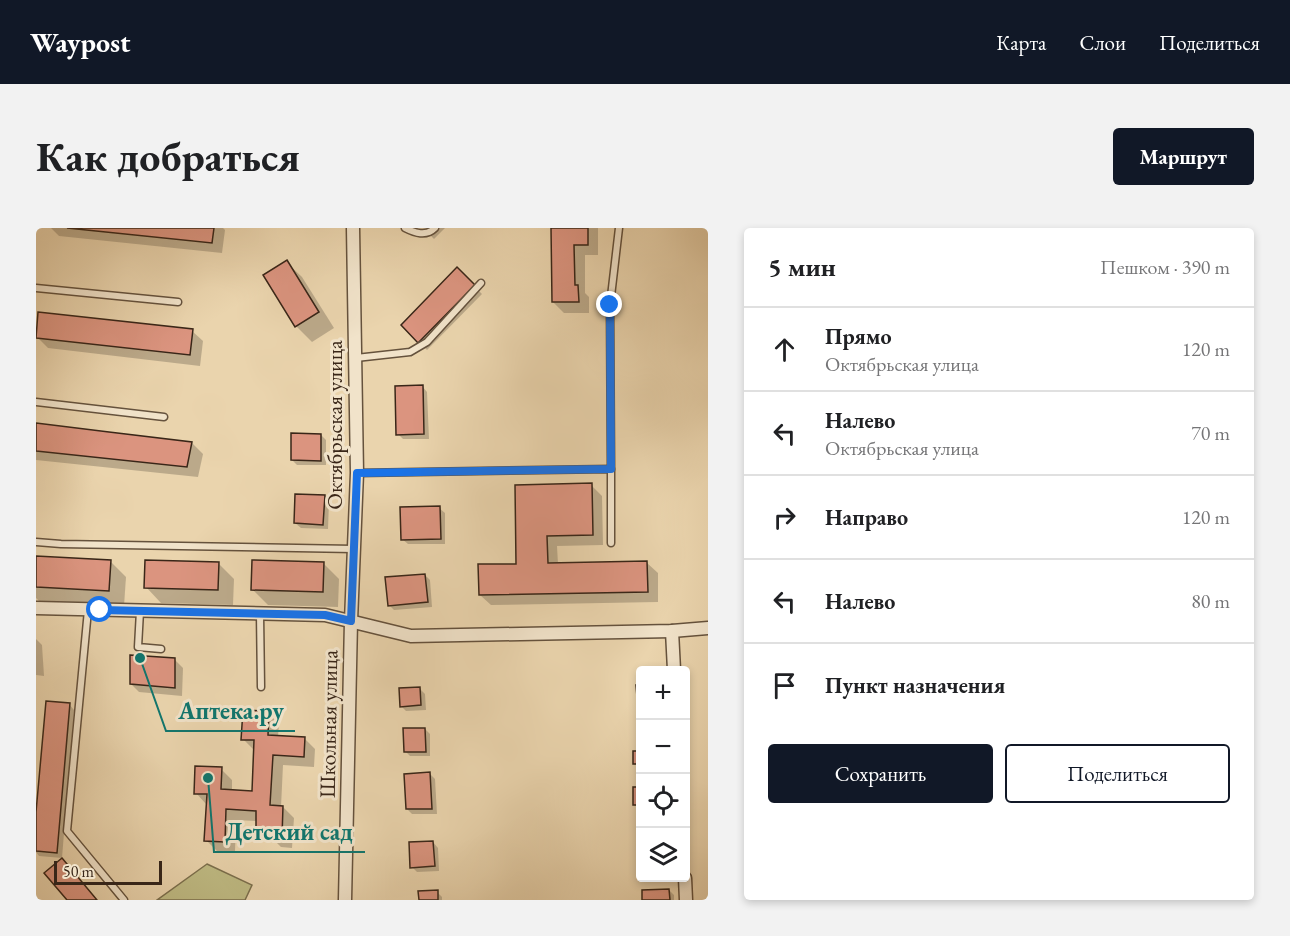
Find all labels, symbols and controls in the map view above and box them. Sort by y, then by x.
text: Waypost [30,24,131,60]
text: Карта [996,29,1046,56]
text: Слои [1079,29,1126,56]
text: Поделиться [1159,29,1260,56]
button: Маршрут [1113,128,1254,185]
text: Как добраться [36,129,300,184]
text: 5 мин [768,250,836,284]
text: Пешком · 390 m [1100,254,1230,280]
route end [596,291,622,317]
text: Прямо [825,322,892,351]
icon: ahead [768,333,801,366]
text: 120 m [1182,336,1230,362]
street label: Октябрьская улица [320,340,349,510]
text: Октябрьская улица [825,351,979,377]
text: Налево [825,406,895,435]
icon: left [768,417,801,450]
text: 70 m [1191,420,1230,446]
text: Октябрьская улица [825,435,979,461]
icon: right [768,501,801,534]
text: Направо [825,503,908,532]
text: 120 m [1182,504,1230,530]
icon: left [768,585,801,618]
text: Налево [825,587,895,616]
text: 80 m [1191,588,1230,614]
route start [86,596,112,622]
street label: Школьная улица [313,649,344,798]
map controls [636,666,690,882]
button: + [636,666,690,720]
icon: arrive [768,669,801,702]
text: Пункт назначения [825,671,1005,700]
callout: Аптека.ру [166,689,295,731]
text: Аптека.ру [177,695,284,727]
button: − [636,720,690,774]
button: Сохранить [768,744,993,803]
button: Поделиться [1005,744,1230,803]
button: locate [636,774,690,828]
callout: Детский сад [214,810,365,852]
text: Детский сад [225,816,353,847]
button: layers [636,828,690,882]
scale bar [54,858,162,886]
text: 50 m [63,861,94,882]

